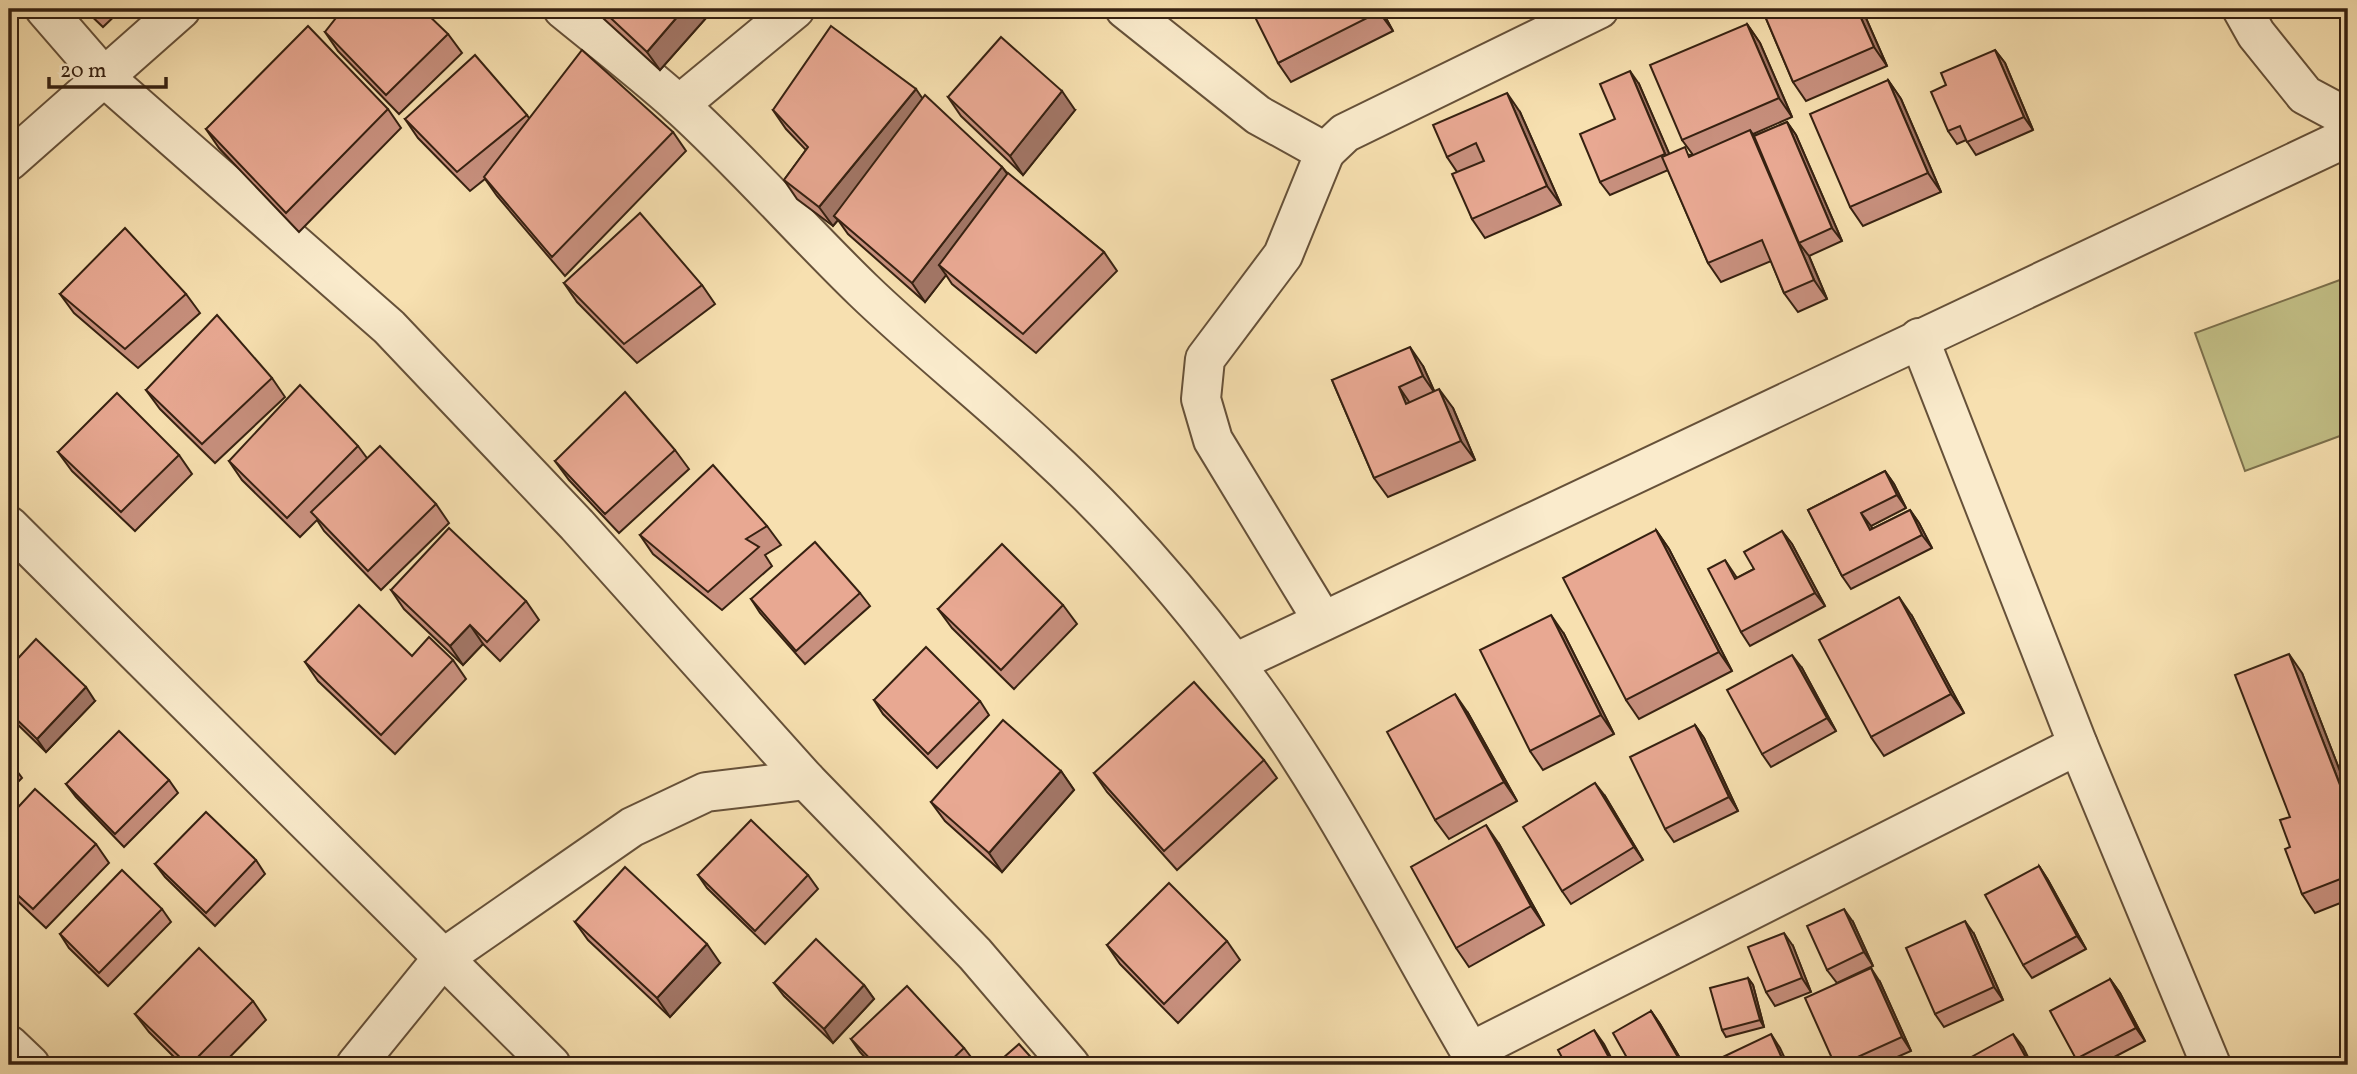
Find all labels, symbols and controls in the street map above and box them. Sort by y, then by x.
scale bar [49,46,166,90]
text: 20 m [60,57,106,86]

